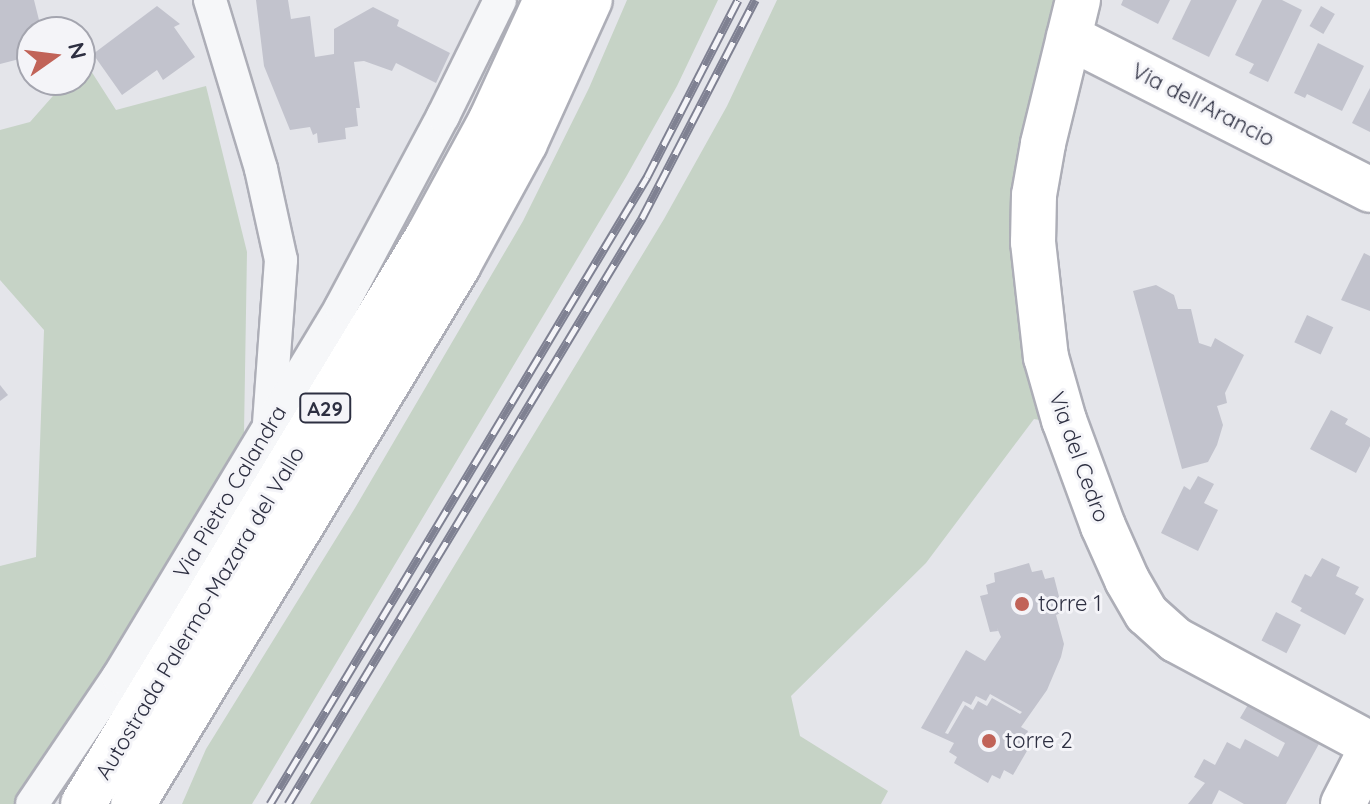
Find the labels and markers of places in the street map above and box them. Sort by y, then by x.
place label: torre 1 [1038,591,1102,617]
marker: torre 1 [1013,595,1031,613]
place label: torre 2 [1005,728,1073,754]
marker: torre 2 [980,732,998,750]

